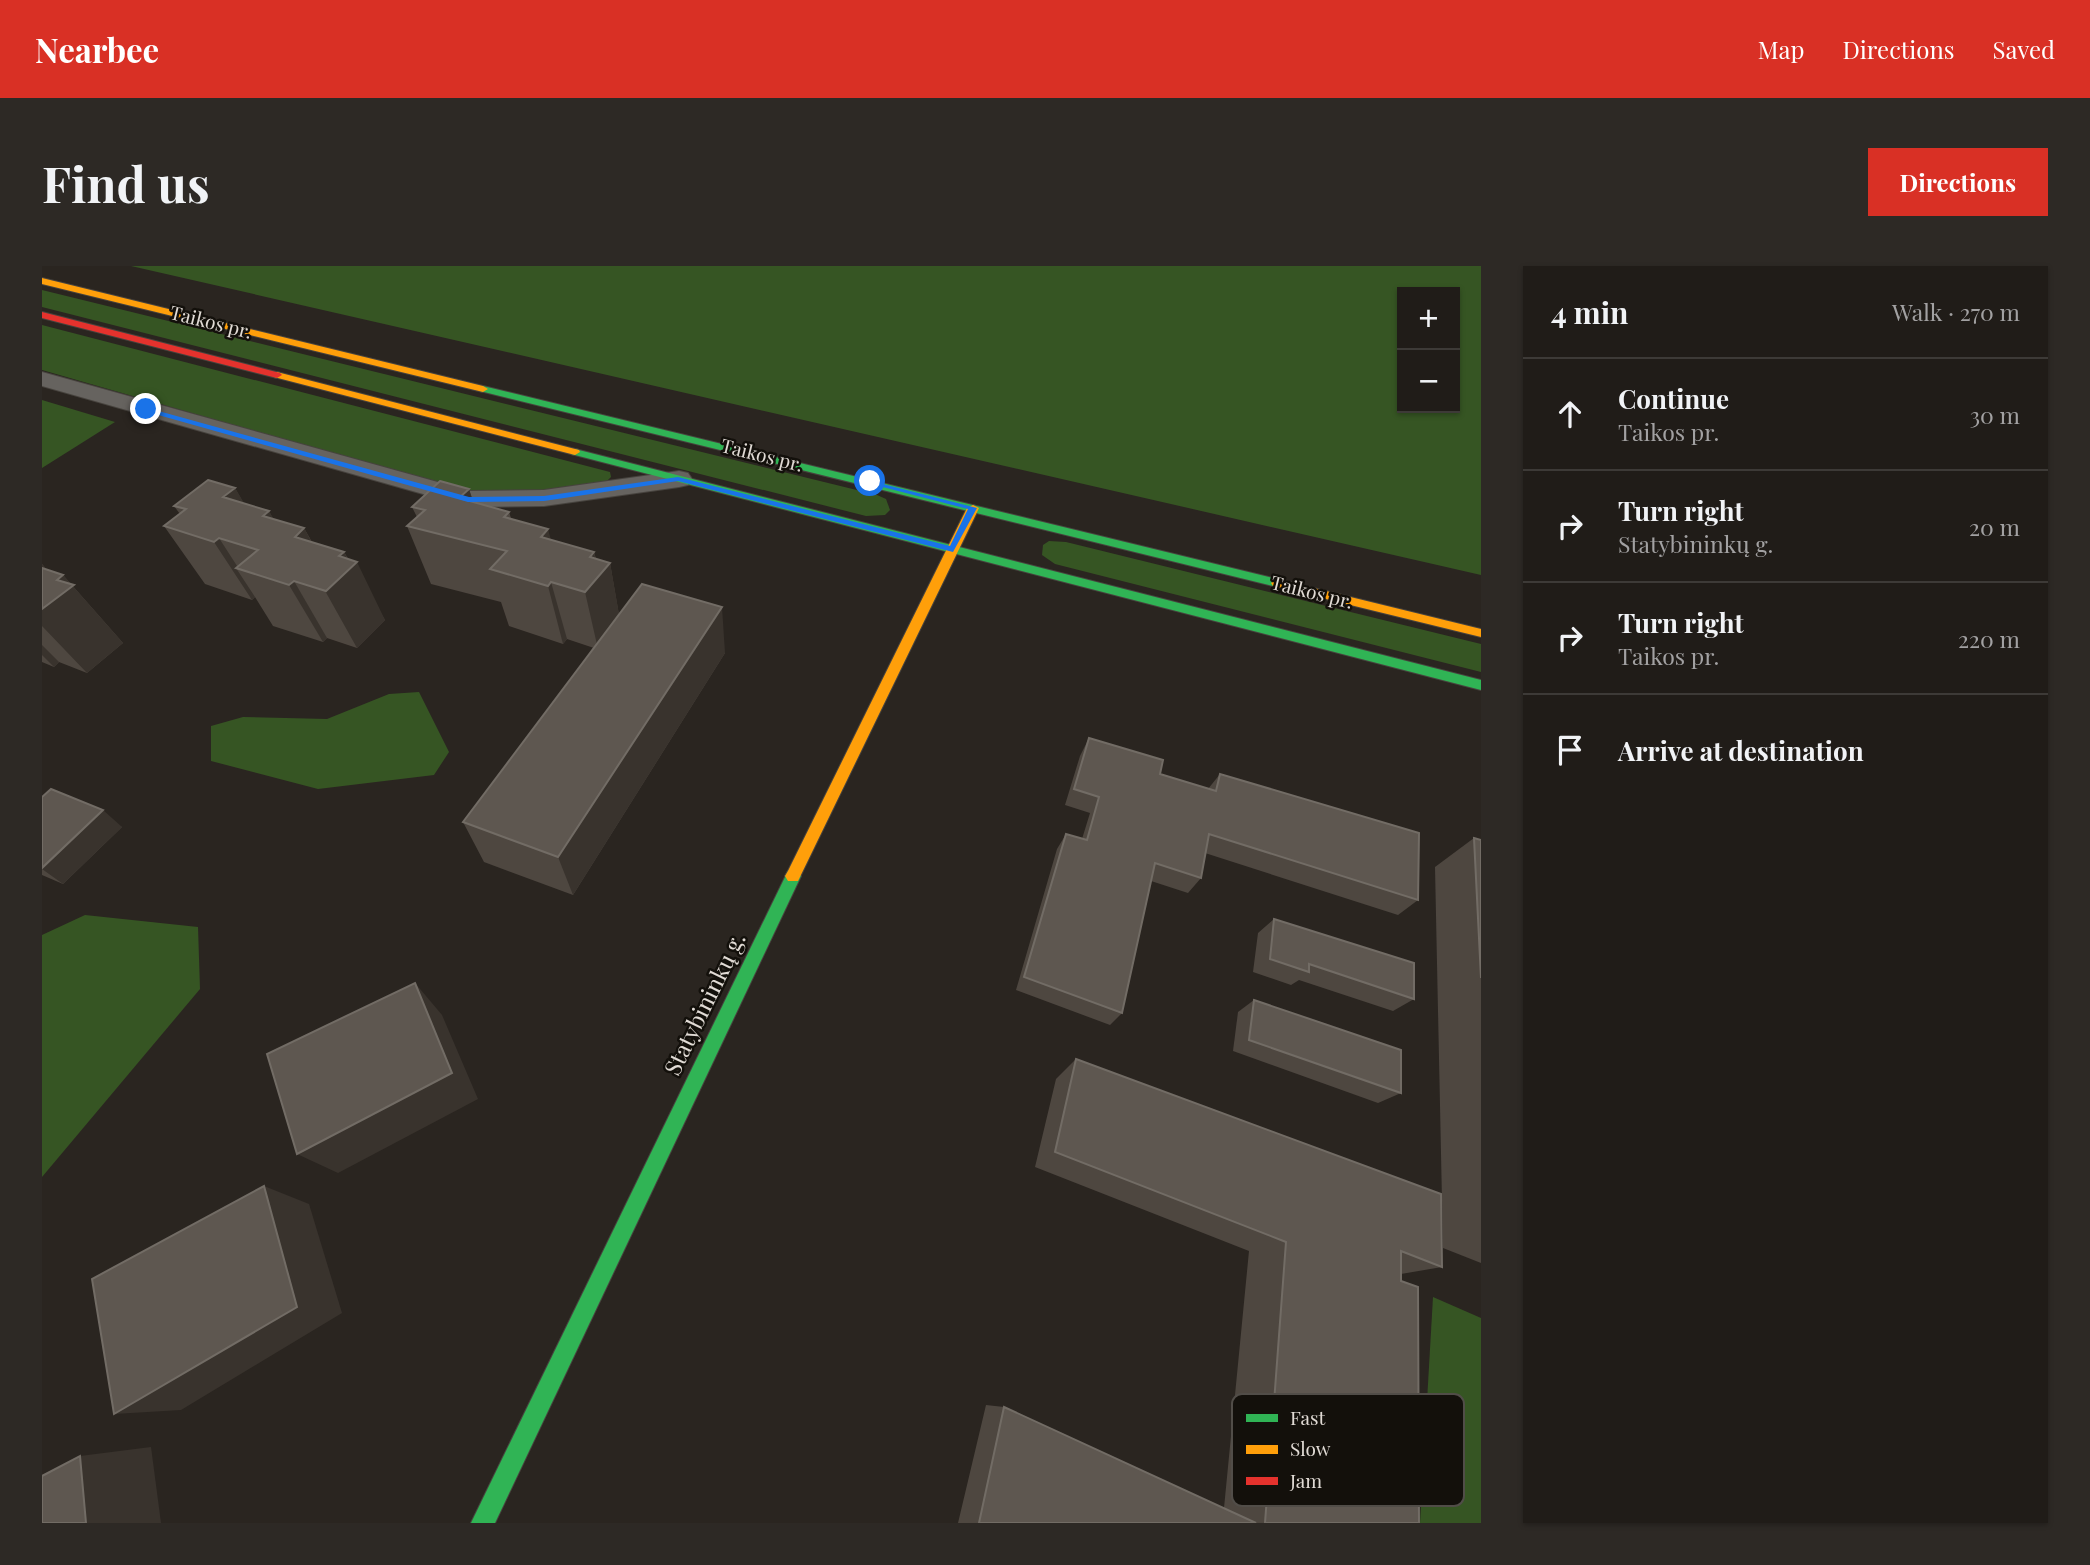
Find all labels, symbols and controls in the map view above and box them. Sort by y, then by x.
text: Nearbee [35,27,159,71]
text: Map [1758,33,1804,65]
text: Directions [1842,33,1955,65]
text: Saved [1993,33,2055,65]
button: Directions [1868,148,2048,216]
text: Find us [42,150,210,215]
map controls [1397,287,1460,413]
button: + [1397,287,1460,350]
text: 4 min [1551,292,1629,332]
text: Walk · 270 m [1892,296,2020,327]
street label: Taikos pr. [167,298,255,344]
button: − [1397,350,1460,413]
text: Continue [1618,381,1729,416]
route end [130,393,161,424]
icon: ahead [1551,395,1589,433]
text: 30 m [1970,399,2020,430]
text: Taikos pr. [1618,416,1719,447]
street label: Taikos pr. [718,431,806,477]
route start [854,465,885,496]
text: Turn right [1618,493,1744,528]
icon: right [1551,507,1589,545]
text: 20 m [1969,511,2020,542]
text: Statybininkų g. [1618,528,1773,559]
street label: Taikos pr. [1268,568,1356,614]
text: Turn right [1618,605,1744,640]
icon: right [1551,619,1589,657]
text: 220 m [1958,623,2020,654]
text: Taikos pr. [1618,640,1719,671]
icon: arrive [1551,731,1589,769]
text: Arrive at destination [1618,733,1864,768]
street label: Statybininkų g. [656,927,752,1080]
legend [1232,1394,1464,1506]
text: Fast [1290,1404,1326,1430]
text: Slow [1290,1435,1331,1461]
text: Jam [1289,1467,1322,1493]

